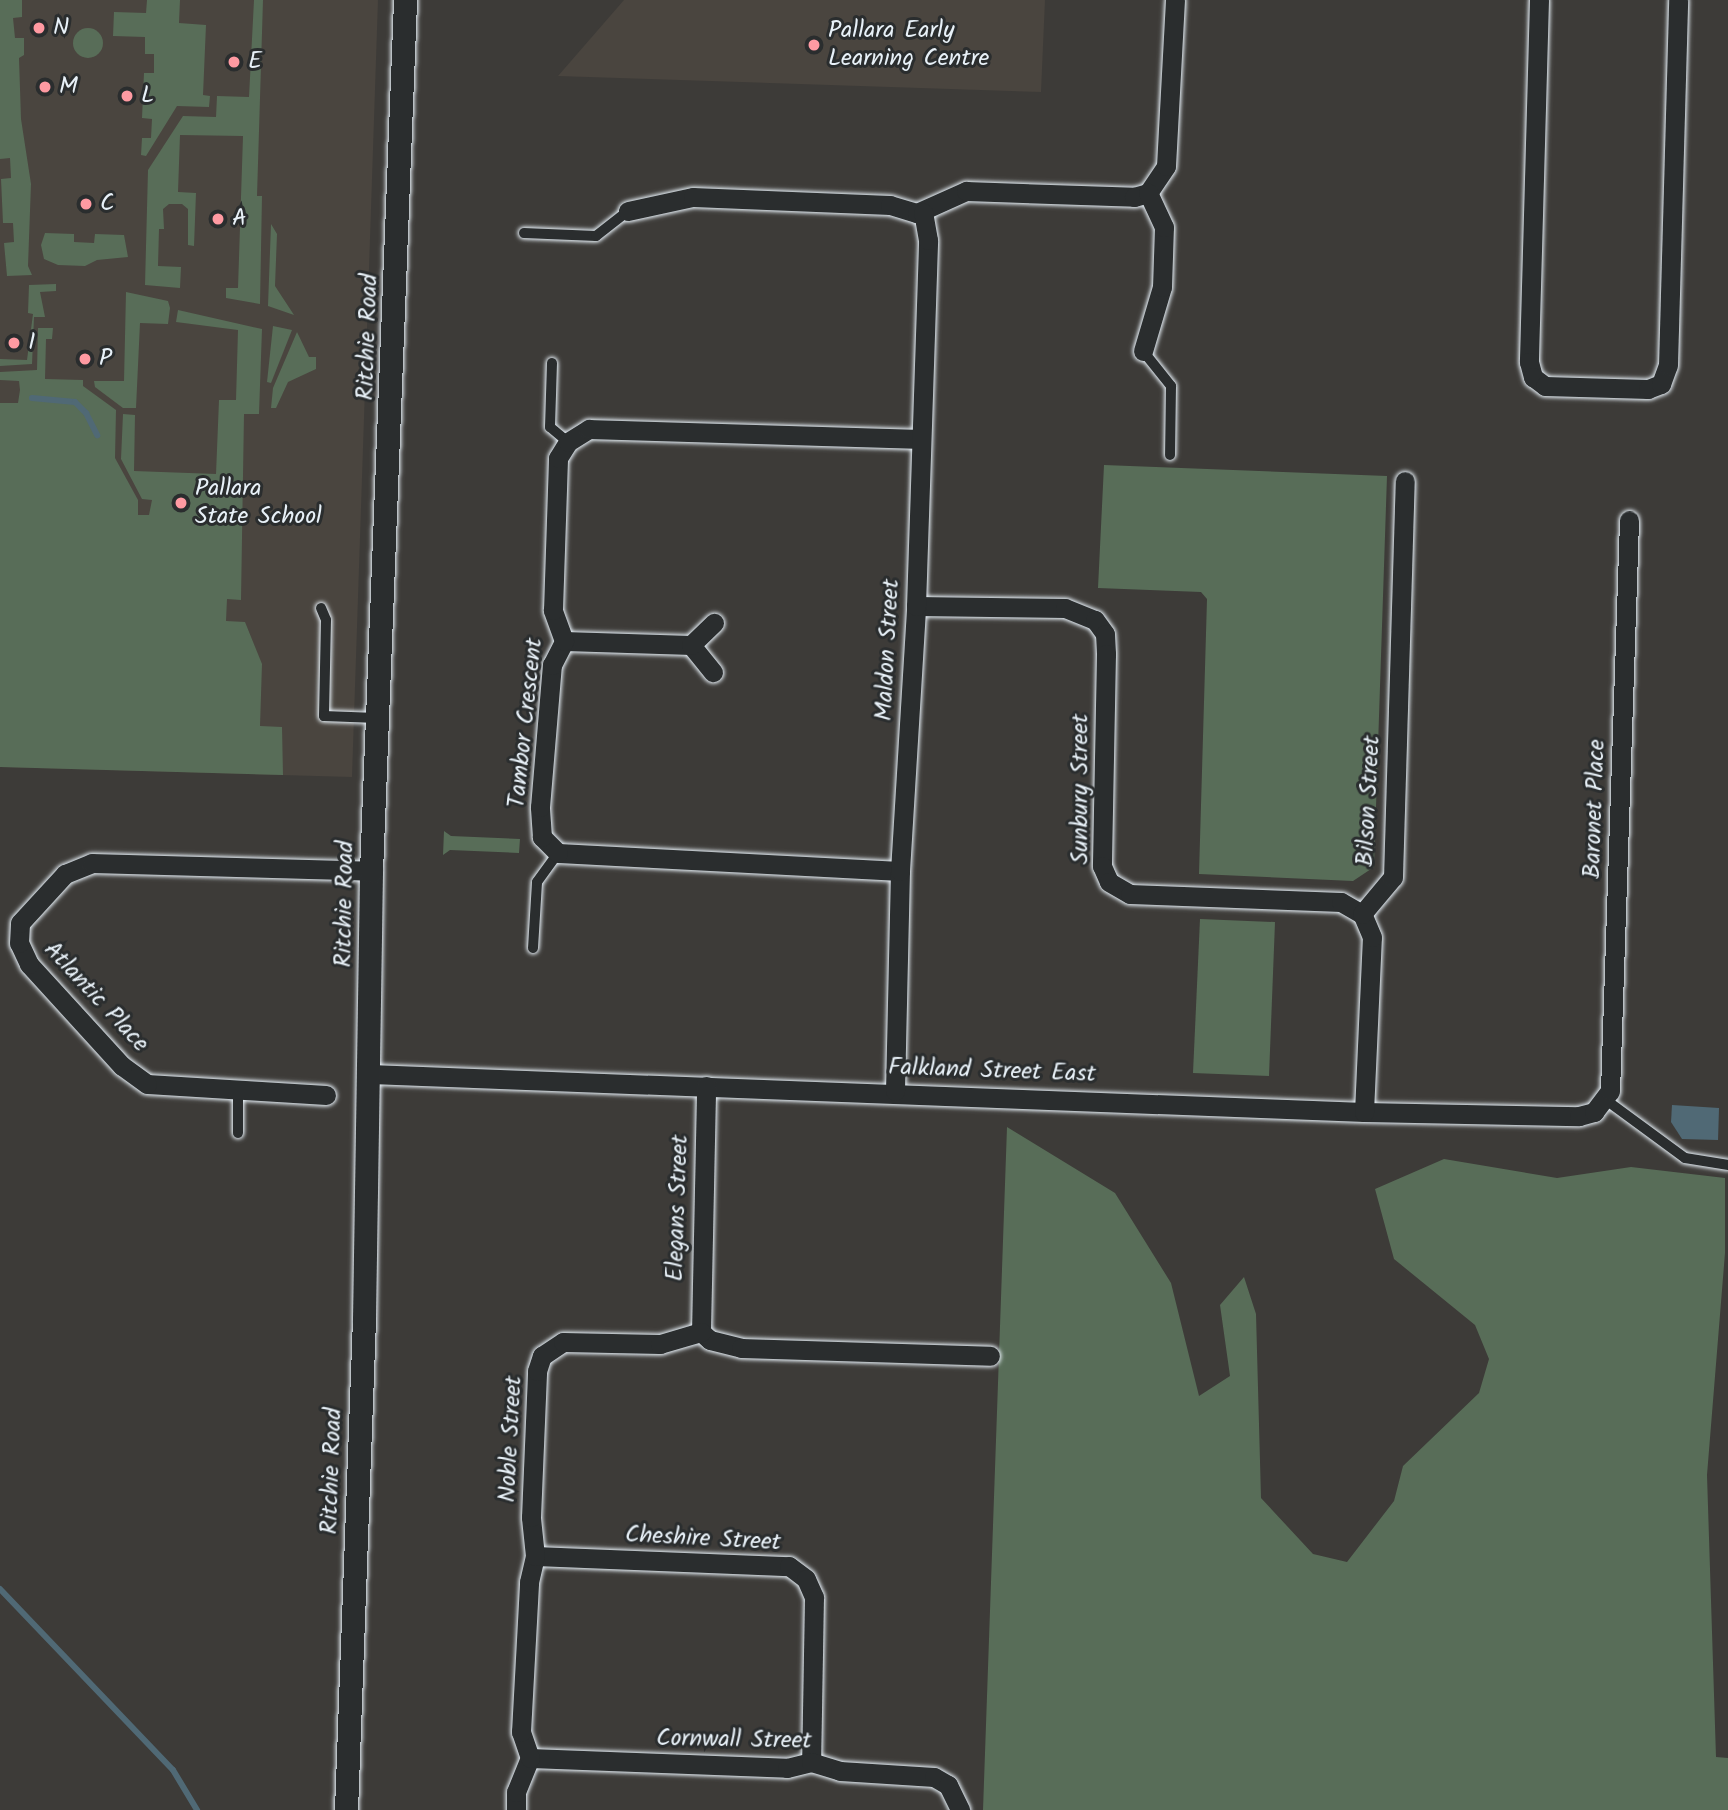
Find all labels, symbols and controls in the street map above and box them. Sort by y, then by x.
place label: N [53,14,69,42]
place label: Pallara Early Learning Centre [828,17,989,73]
marker: N [31,20,47,36]
marker: Pallara Early Learning Centre [806,37,822,53]
place label: E [248,48,262,76]
marker: E [226,54,242,70]
place label: M [59,73,78,101]
marker: M [37,79,53,95]
place label: L [141,82,154,110]
marker: L [119,88,135,104]
place label: C [100,190,114,218]
marker: C [78,196,94,212]
place label: A [232,205,247,233]
marker: A [210,211,226,227]
street label: Ritchie Road [351,273,385,401]
place label: I [28,329,35,357]
marker: I [6,335,22,351]
place label: P [99,345,112,373]
marker: P [77,351,93,367]
place label: Pallara State School [195,475,322,531]
marker: Pallara State School [173,495,189,511]
street label: Maldon Street [870,578,906,722]
street label: Tambor Crescent [503,636,549,810]
street label: Sunbury Street [1067,714,1095,864]
street label: Bilson Street [1351,735,1387,867]
street label: Baronet Place [1578,739,1612,879]
street label: Ritchie Road [329,840,361,968]
street label: Atlantic Place [37,936,155,1058]
street label: Falkland Street East [888,1053,1096,1089]
street label: Elegans Street [661,1134,695,1282]
street label: Noble Street [493,1375,529,1503]
street label: Ritchie Road [315,1407,349,1535]
street label: Cheshire Street [624,1521,782,1557]
street label: Cornwall Street [656,1724,812,1756]

